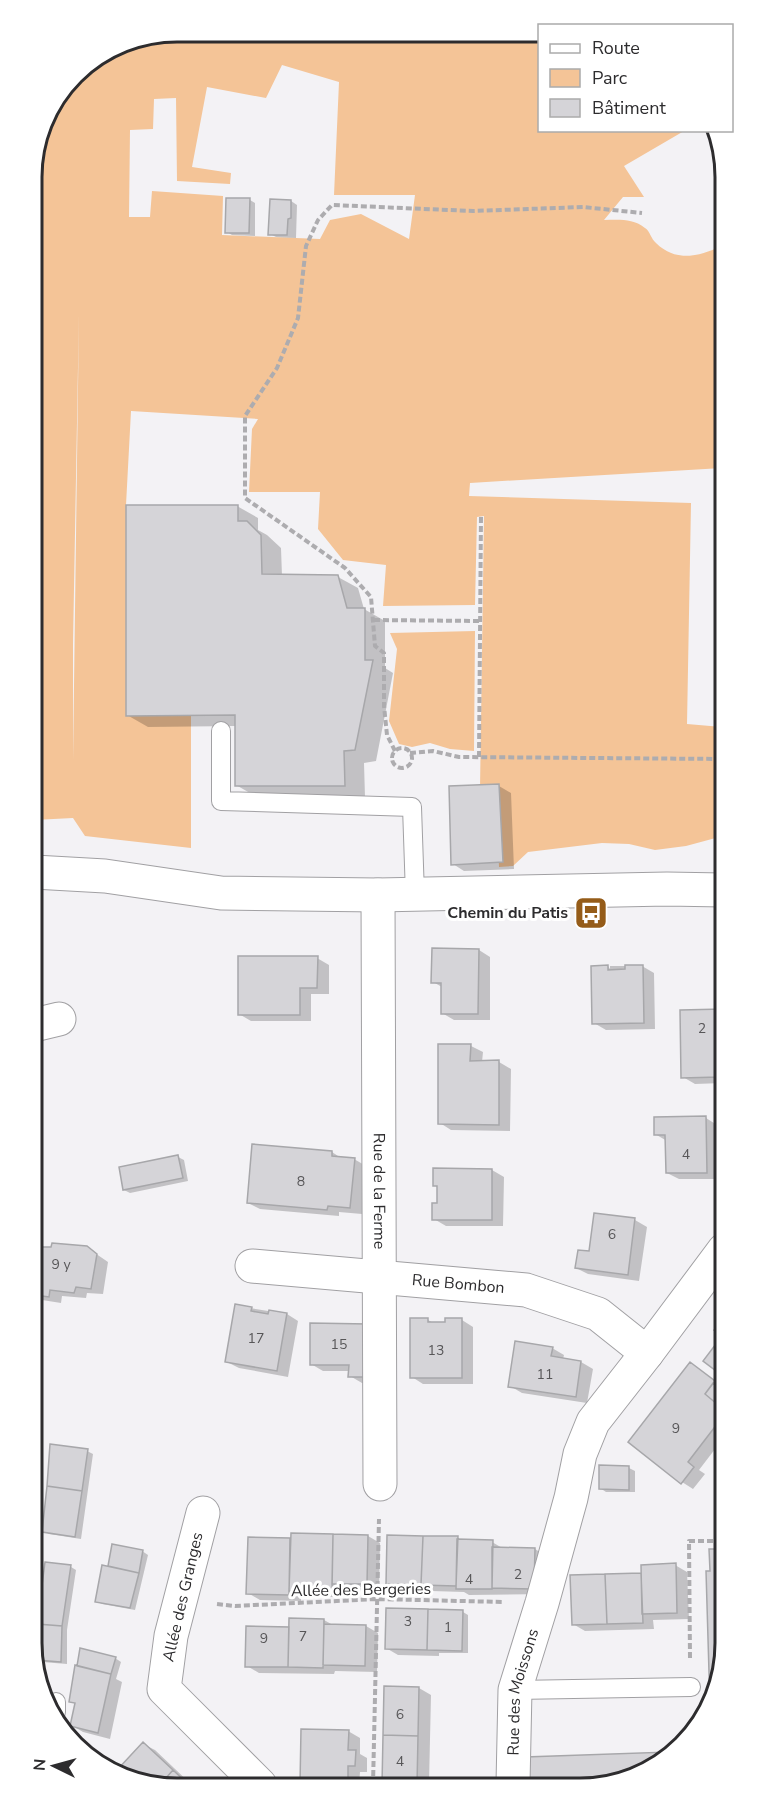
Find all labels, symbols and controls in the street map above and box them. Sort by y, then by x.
legend [538,24,733,132]
text: Route [592,36,640,60]
text: Parc [592,66,627,90]
text: Bâtiment [592,96,666,120]
bus stop icon: Chemin du Patis [573,895,609,931]
place label: Chemin du Patis [447,902,568,924]
house number: 2 [698,1019,706,1038]
street label: Rue de la Ferme [368,1133,390,1249]
house number: 4 [682,1145,690,1164]
house number: 8 [297,1172,305,1191]
house number: 6 [608,1225,616,1244]
house number: 9 y [51,1255,71,1274]
street label: Rue Bombon [411,1269,506,1299]
house number: 17 [248,1329,264,1348]
house number: 15 [331,1335,347,1354]
house number: 13 [428,1341,444,1360]
house number: 11 [537,1365,553,1384]
house number: 9 [672,1419,680,1438]
street label: Allée des Granges [157,1530,209,1664]
house number: 2 [514,1565,522,1584]
house number: 4 [465,1570,473,1589]
street label: Allée des Bergeries [291,1578,431,1602]
house number: 3 [404,1612,412,1631]
house number: 1 [444,1618,452,1637]
street label: Rue des Moissons [503,1626,544,1756]
house number: 7 [299,1627,307,1646]
house number: 9 [260,1629,268,1648]
house number: 6 [396,1705,404,1724]
north arrow [24,1736,84,1796]
house number: 4 [396,1752,404,1771]
text: N [29,1758,52,1772]

